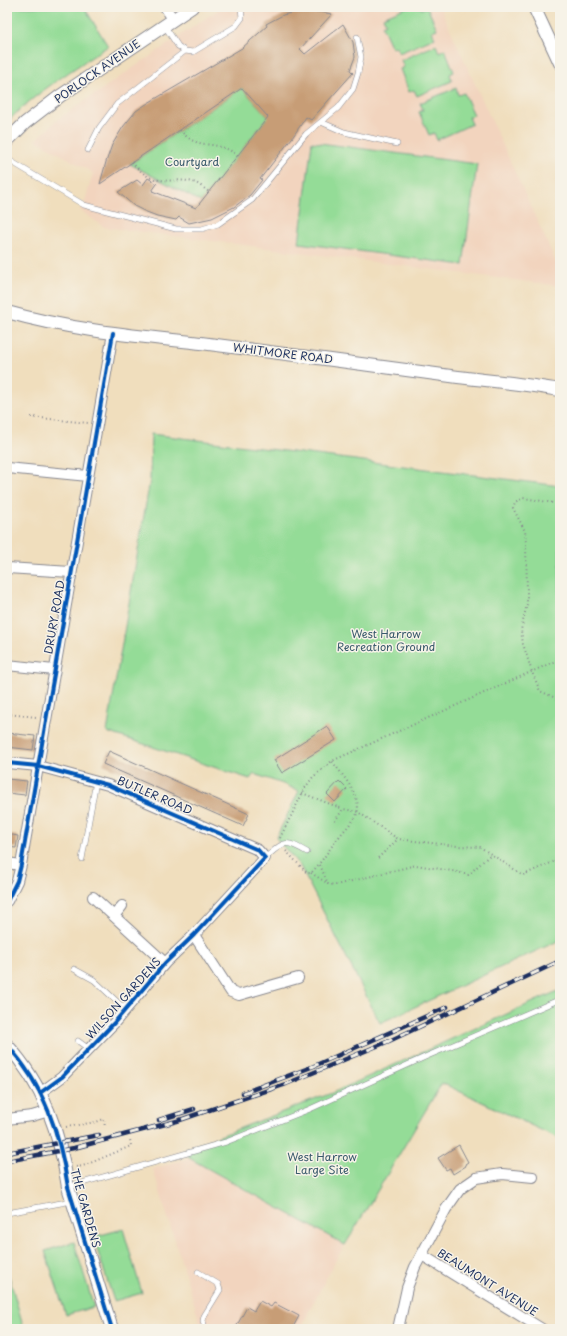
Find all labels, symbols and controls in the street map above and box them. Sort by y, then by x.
street label: PORLOCK AVENUE [50,35,144,107]
park label: Courtyard [165,153,219,170]
street label: WHITMORE ROAD [232,338,334,368]
street label: DRURY ROAD [39,579,69,655]
park label: West Harrow Recreation Ground [337,625,435,655]
street label: BUTLER ROAD [115,772,195,818]
street label: WILSON GARDENS [82,953,164,1043]
park label: West Harrow Large Site [287,1148,357,1178]
street label: THE GARDENS [67,1166,105,1250]
street label: BEAUMONT AVENUE [434,1244,542,1320]

